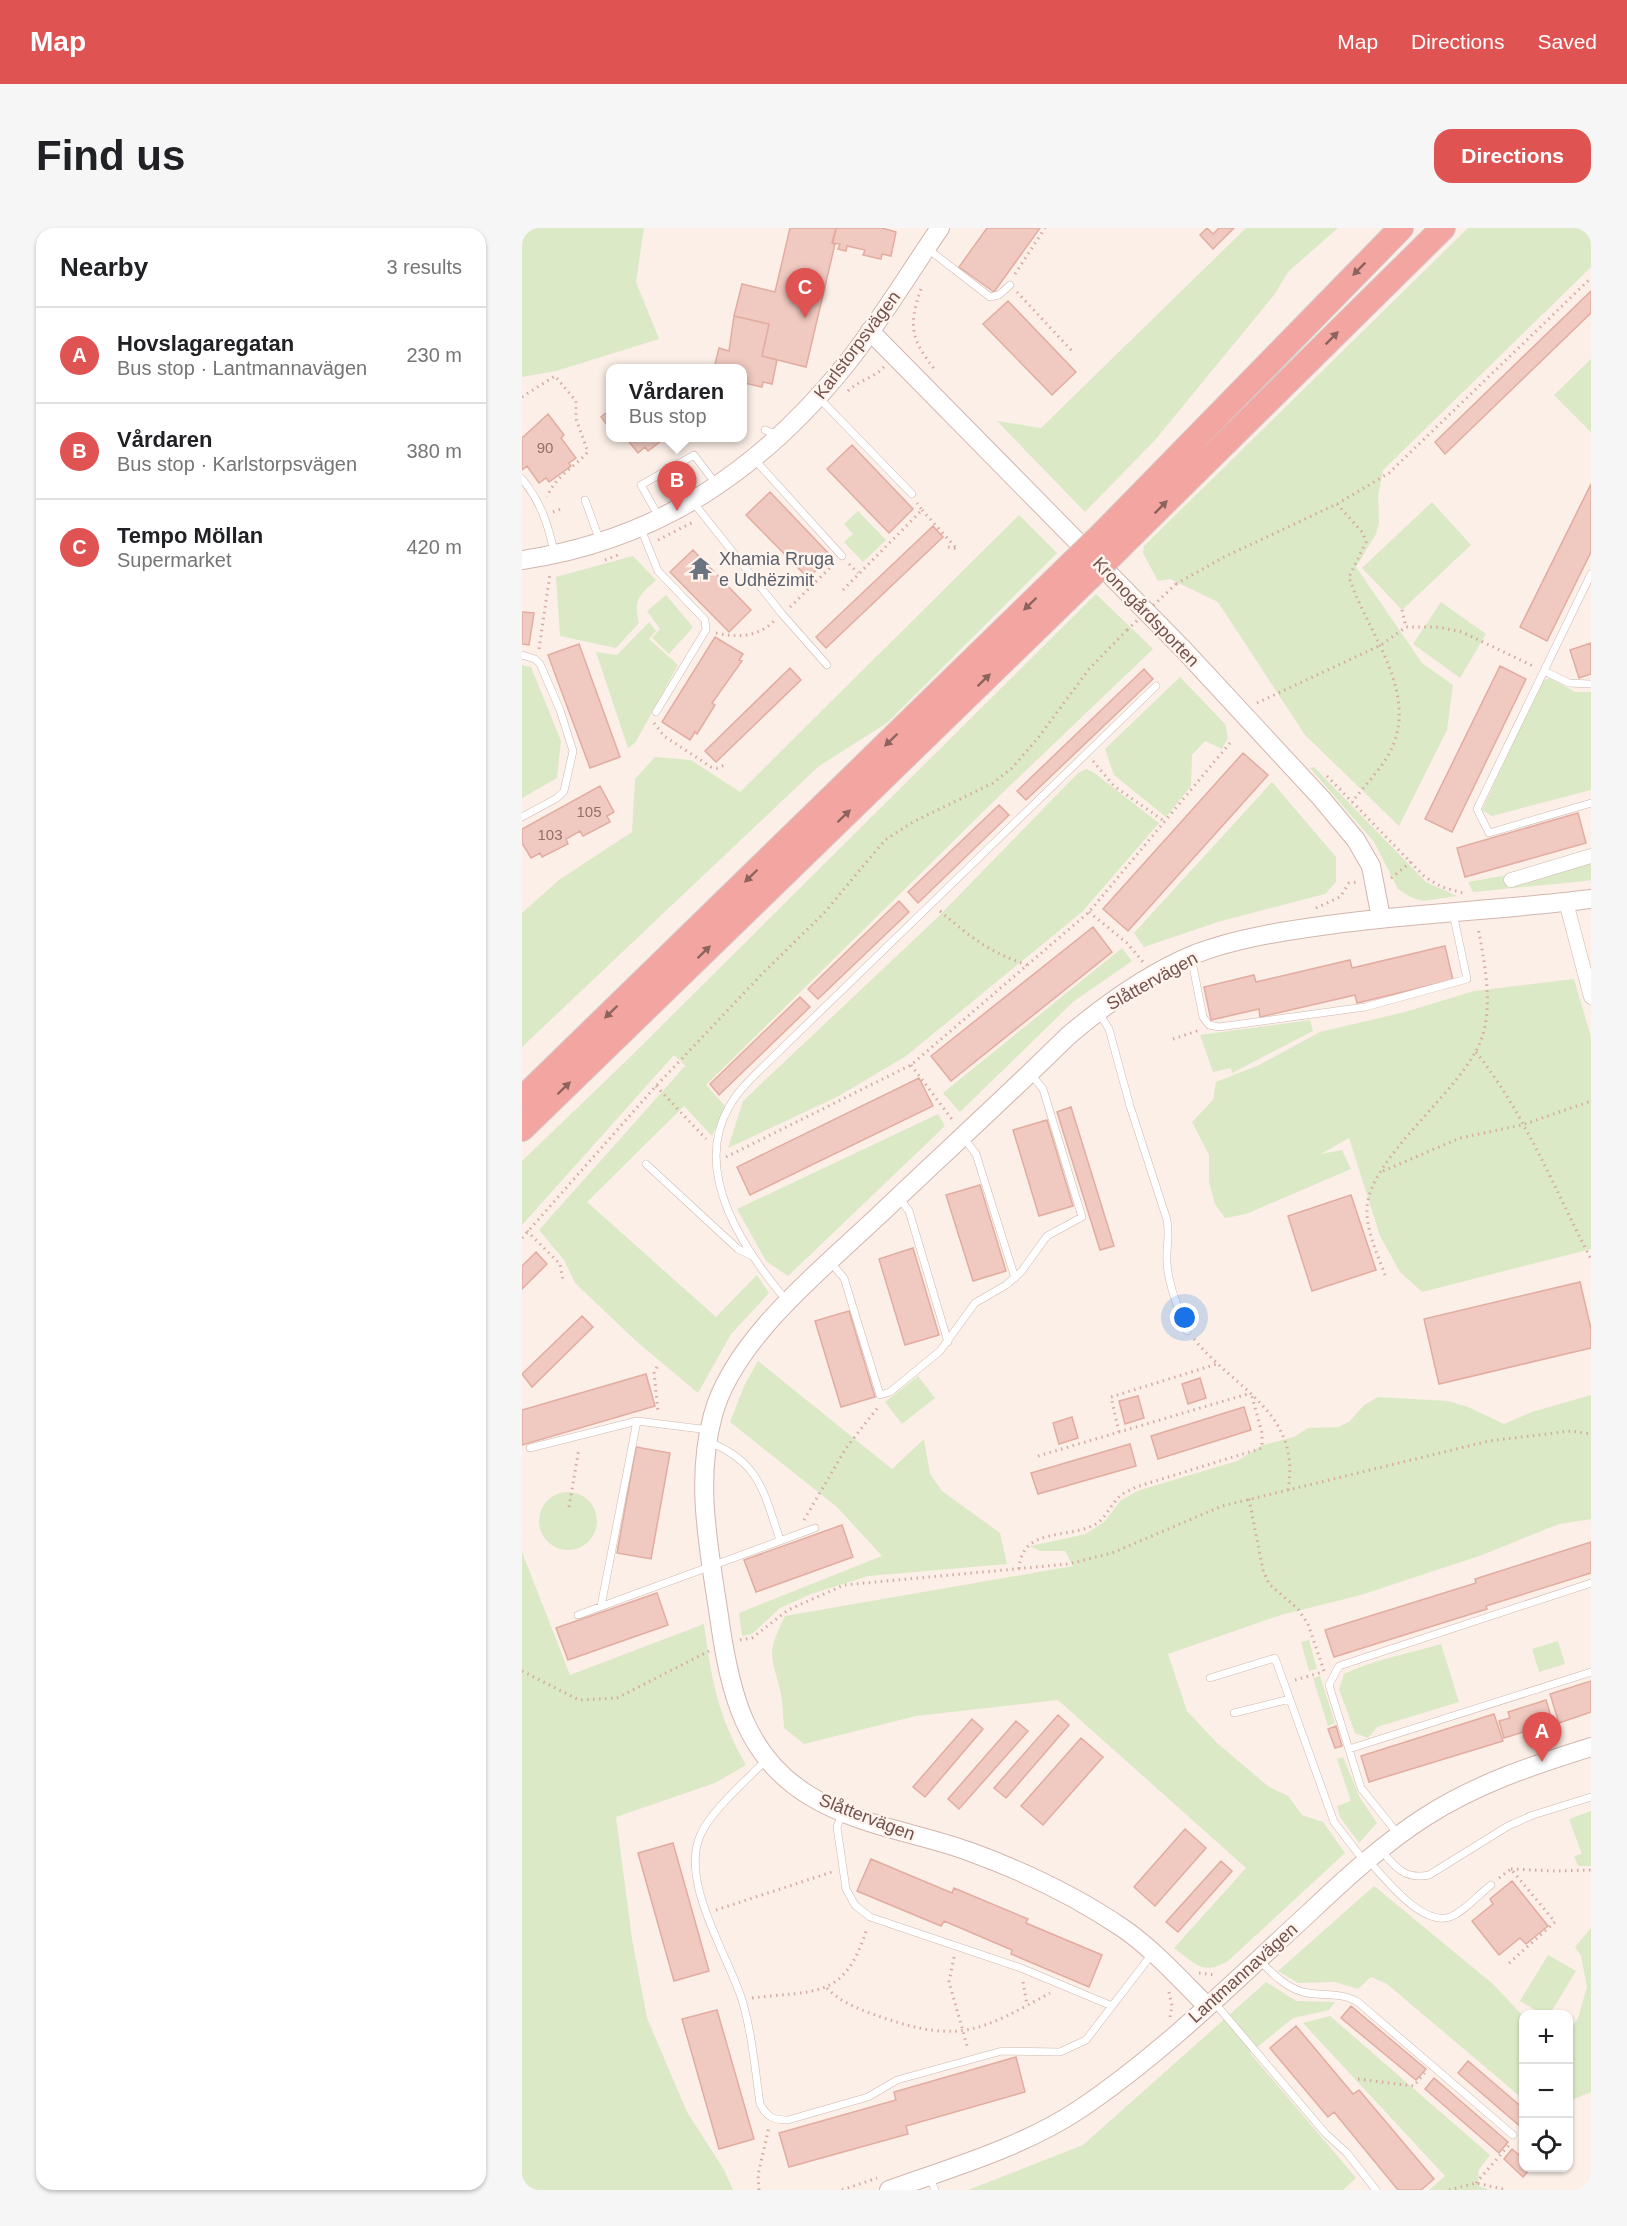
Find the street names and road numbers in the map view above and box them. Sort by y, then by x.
street label: Karlstorpsvägen [810,287,904,403]
street label: Kronogårdsporten [1089,553,1203,671]
street label: Slåttervägen [1103,948,1201,1014]
street label: Slåttervägen [816,1790,918,1844]
street label: Lantmannavägen [1185,1919,1301,2027]

